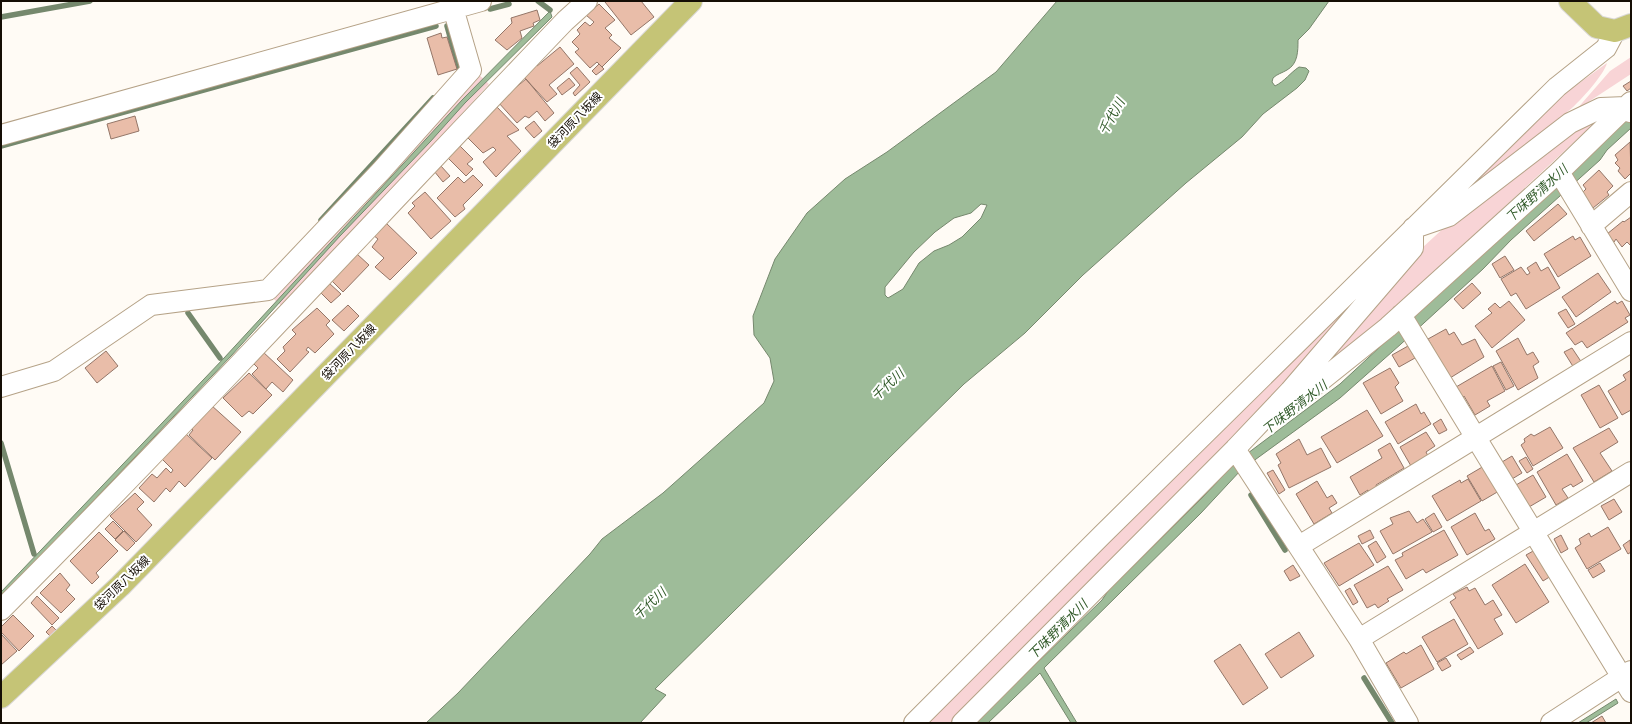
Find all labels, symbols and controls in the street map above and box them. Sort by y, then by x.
street label: 袋河原八坂線 [544,89,606,152]
water label: 千代川 [1095,94,1130,138]
water label: 下味野清水川 [1502,160,1573,227]
street label: 袋河原八坂線 [318,321,380,384]
water label: 千代川 [868,364,910,405]
water label: 下味野清水川 [1259,376,1333,439]
street label: 袋河原八坂線 [90,552,153,614]
water label: 千代川 [630,583,672,624]
water label: 下味野清水川 [1024,595,1093,664]

